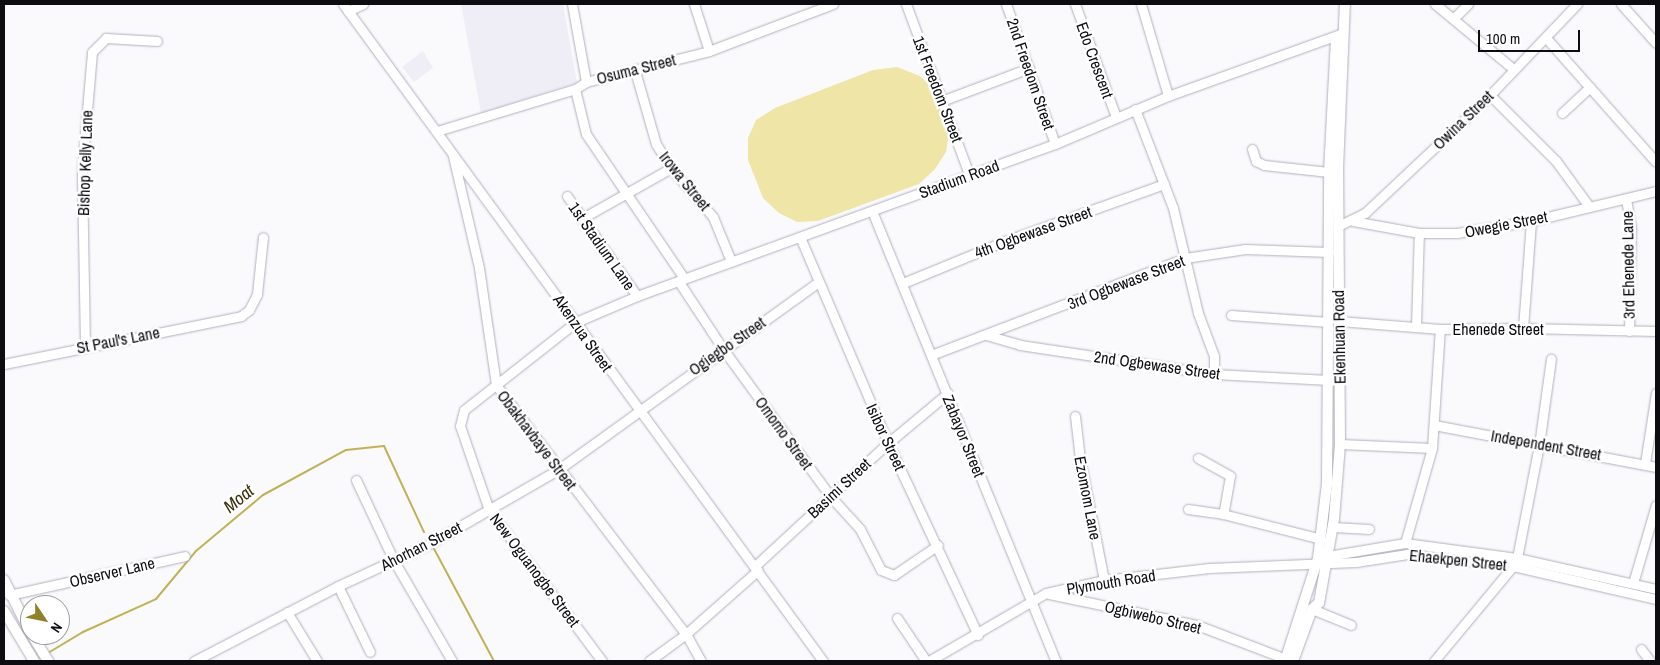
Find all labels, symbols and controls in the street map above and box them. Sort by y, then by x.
street label: 2nd Freedom Street [1003,16,1059,132]
street label: Edo Crescent [1072,19,1118,101]
scale bar [1480,20,1582,52]
text: 100 m [1486,28,1520,49]
street label: 1st Freedom Street [909,33,967,145]
street label: Osuma Street [594,50,678,88]
street label: Owina Street [1429,86,1497,154]
street label: Bishop Kelly Lane [74,110,96,216]
street label: Irowa Street [655,147,715,215]
street label: Stadium Road [916,156,1002,202]
street label: 1st Stadium Lane [565,198,639,294]
street label: 4th Ogbewase Street [972,202,1094,262]
street label: Owegie Street [1463,207,1549,241]
street label: 3rd Ehenede Lane [1617,211,1639,319]
street label: 3rd Ogbewase Street [1065,251,1187,313]
street label: Ekenhuan Road [1329,290,1349,384]
street label: Akenzua Street [549,291,617,375]
street label: Ogiegbo Street [685,313,769,379]
street label: Ehenede Street [1452,319,1544,339]
street label: St Paul's Lane [75,323,161,357]
street label: 2nd Ogbewase Street [1093,347,1221,383]
street label: Obakhavbaye Street [493,386,581,494]
street label: Zabayor Street [939,392,989,480]
street label: Omomo Street [751,393,817,473]
street label: Isibor Street [862,401,910,473]
street label: Independent Street [1489,426,1603,464]
street label: Basimi Street [803,454,875,522]
street label: Ezomom Lane [1071,455,1105,541]
water label: Moat [219,480,259,518]
street label: New Oguanogbe Street [486,509,584,631]
street label: Ahorhan Street [377,517,465,575]
street label: Ehaekpen Street [1408,545,1508,575]
street label: Observer Lane [68,553,156,591]
street label: Plymouth Road [1065,566,1157,598]
north arrow [20,595,70,645]
street label: Ogbiwebo Street [1103,597,1203,637]
text: N [47,619,66,636]

